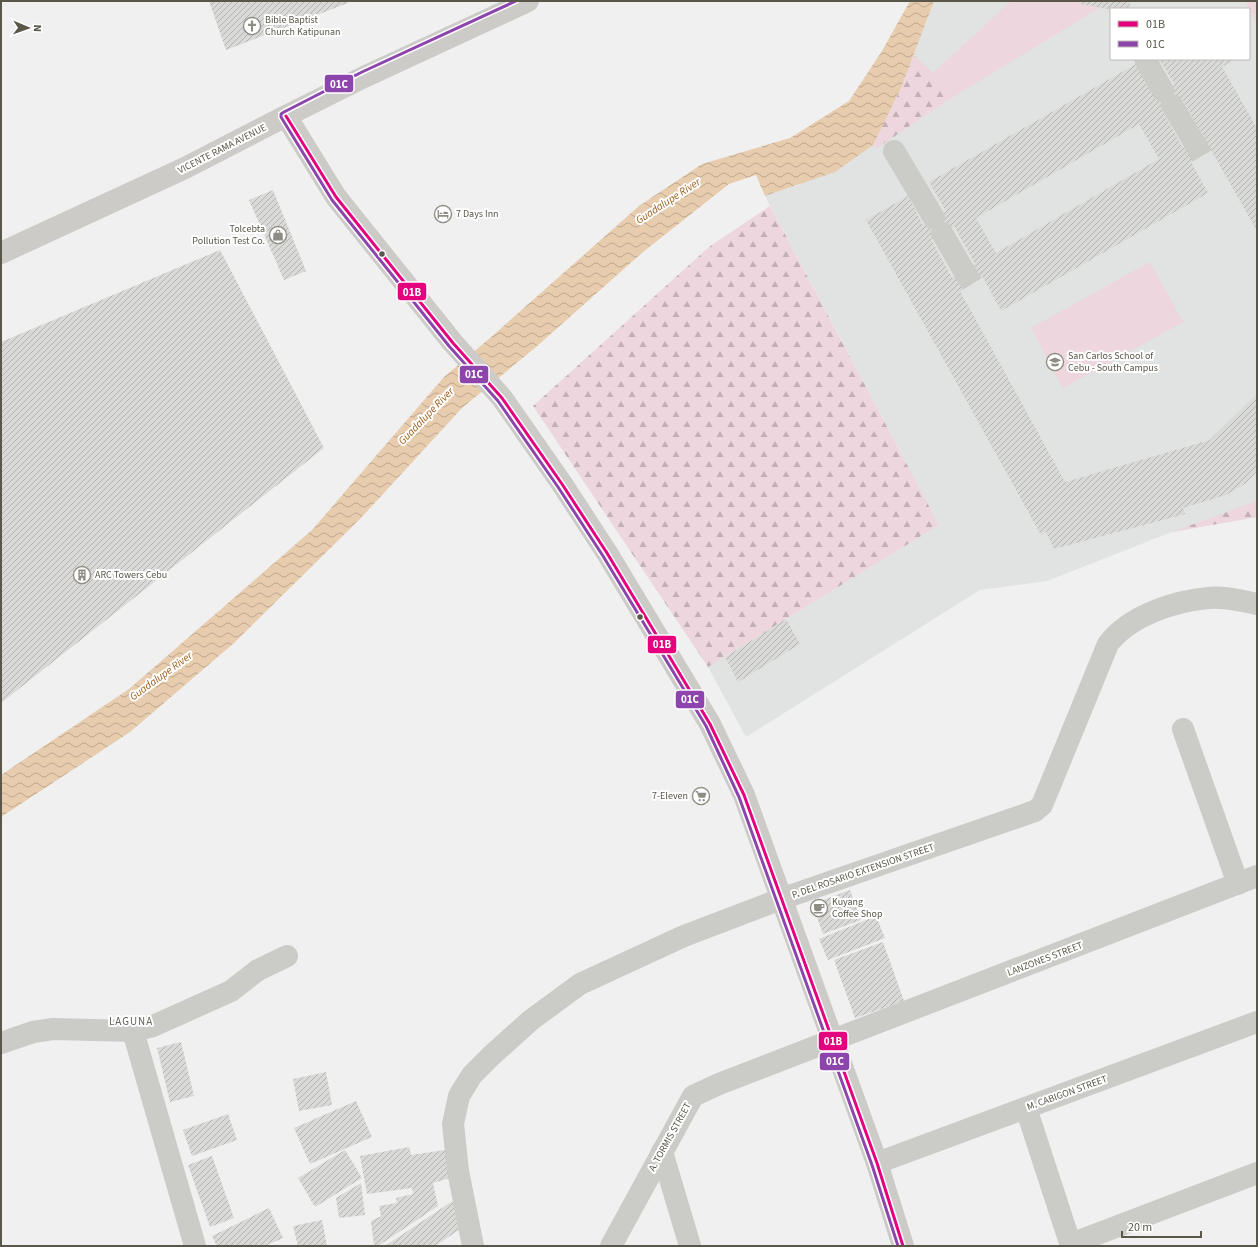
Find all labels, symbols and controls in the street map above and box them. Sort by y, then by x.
north arrow [8,8,48,48]
legend [1110,8,1250,60]
place label: Bible Baptist Church Katipunan [265,13,340,39]
church icon: Bible Baptist Church Katipunan [242,16,262,36]
text: 01B [1146,16,1165,33]
text: N [30,24,45,32]
text: 01C [1146,36,1165,53]
line badge: 01C [324,74,354,93]
text: 01C [330,77,349,92]
street label: VICENTE RAMA AVENUE [175,121,269,177]
water label: Guadalupe River [633,174,704,228]
hotel icon: 7 Days Inn [433,204,453,224]
place label: 7 Days Inn [456,207,499,221]
place label: Tolcebta Pollution Test Co. [192,222,265,248]
shop icon: Tolcebta Pollution Test Co. [268,225,288,245]
unlabelled marker [377,249,387,259]
line badge: 01B [397,282,427,301]
text: 01B [403,285,421,300]
place label: San Carlos School of Cebu - South Campus [1068,349,1158,375]
school or university icon: San Carlos School of Cebu - South Campus [1045,352,1065,372]
line badge: 01C [459,365,489,384]
text: 01C [465,367,484,382]
water label: Guadalupe River [395,383,458,448]
building icon: ARC Towers Cebu [72,565,92,585]
place label: ARC Towers Cebu [95,568,167,582]
unlabelled marker [635,612,645,622]
line badge: 01B [647,635,677,654]
text: 01B [653,637,671,652]
water label: Guadalupe River [127,647,196,704]
line badge: 01C [675,690,705,709]
text: 01C [681,692,700,707]
supermarket icon: 7-Eleven [691,786,711,806]
place label: 7-Eleven [652,789,688,803]
street label: P. DEL ROSARIO EXTENSION STREET [790,840,937,902]
place label: Kuyang Coffee Shop [832,895,883,921]
cafe icon: Kuyang Coffee Shop [809,898,829,918]
street label: LANZONES STREET [1005,938,1085,980]
district label: LAGUNA [109,1014,153,1029]
line badge: 01B [818,1031,848,1051]
text: 01B [824,1034,842,1049]
line badge: 01C [819,1052,850,1071]
text: 01C [826,1054,845,1069]
street label: M. CABIGON STREET [1025,1072,1110,1114]
street label: A. TORMIS STREET [645,1100,695,1174]
scale bar [1122,1213,1201,1239]
text: 20 m [1128,1219,1152,1236]

